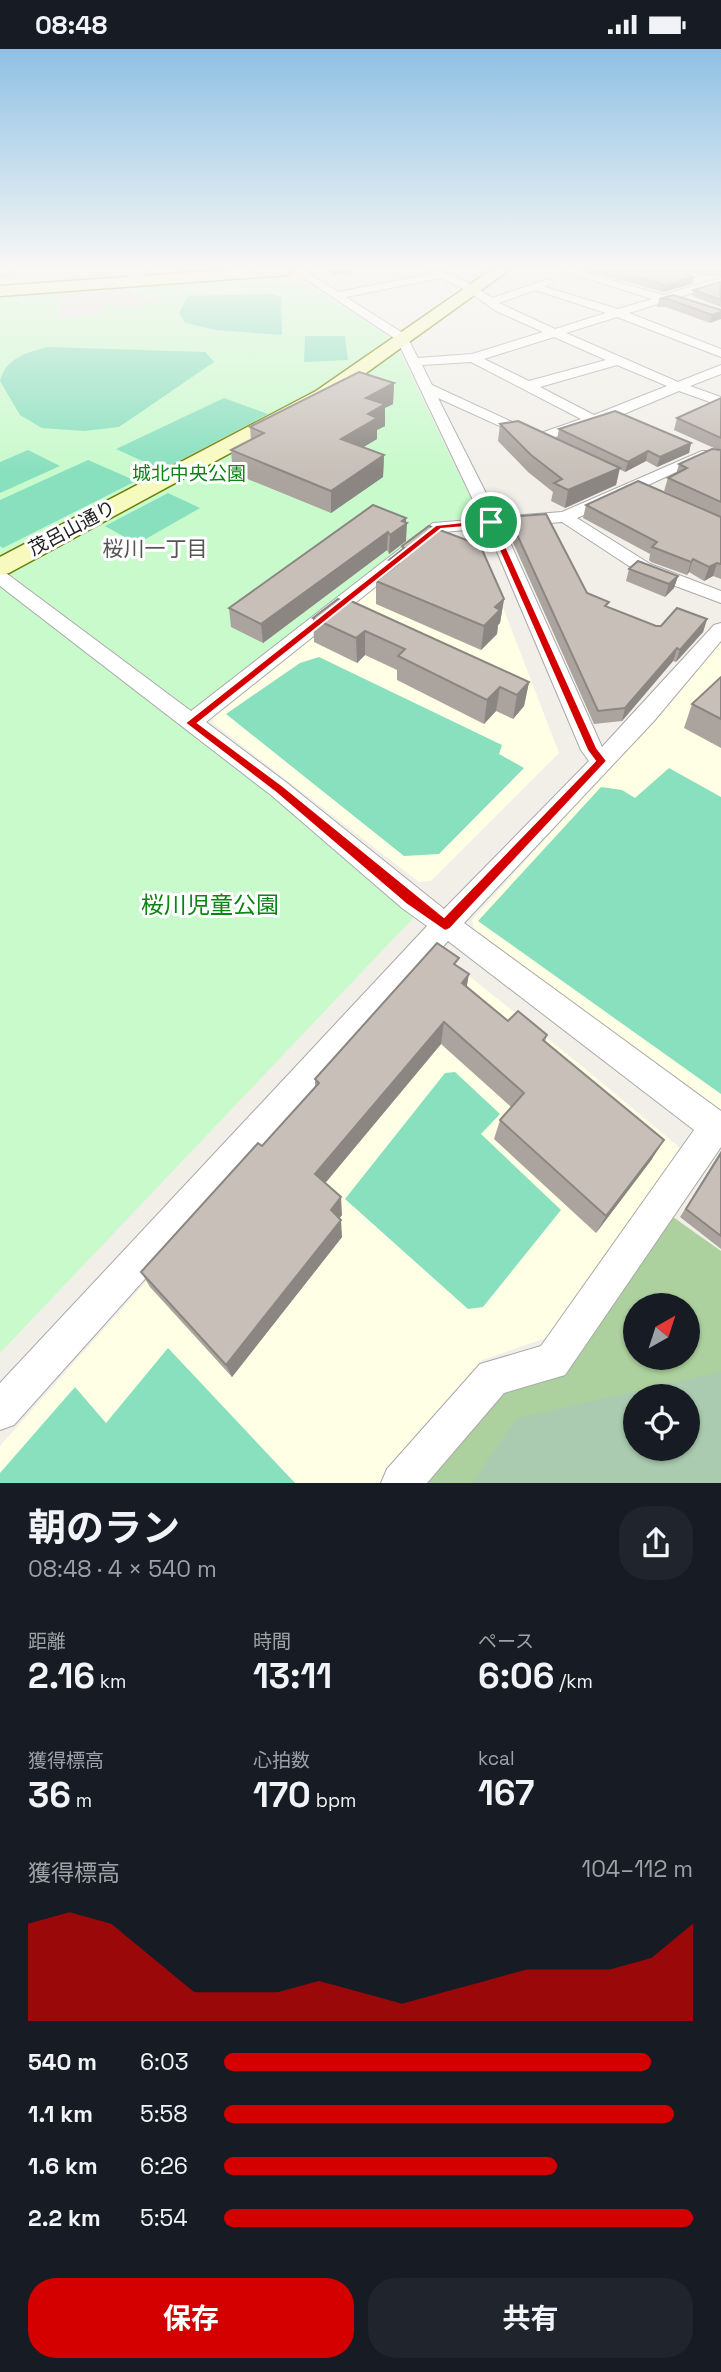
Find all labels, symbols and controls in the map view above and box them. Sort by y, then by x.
text: 08:48 [35,8,107,42]
park label: 城北中央公園 [132,461,246,486]
pin [461,492,521,552]
street label: 茂呂山通り [24,495,120,561]
icon: arrive [472,503,510,541]
district label: 桜川一丁目 [103,535,208,562]
park label: 桜川児童公園 [141,890,279,920]
north arrow [623,1293,700,1370]
map controls [623,1293,700,1461]
button: locate [623,1384,700,1461]
text: 朝のラン [28,1504,180,1552]
button: share [619,1506,693,1580]
text: 08:48 · 4 × 540 m [28,1554,217,1584]
text: 距離 [28,1629,66,1654]
text: 時間 [253,1629,291,1654]
text: ペース [478,1629,534,1654]
text: 2.16 [28,1654,95,1698]
text: 13:11 [253,1654,332,1698]
text: 6:06 [478,1654,554,1698]
text: km [95,1669,126,1694]
text: /km [554,1669,593,1694]
text: kcal [478,1746,515,1771]
text: 獲得標高 [28,1748,104,1773]
text: 心拍数 [253,1748,310,1773]
text: 167 [478,1771,534,1815]
text: 36 [28,1773,71,1817]
text: 170 [253,1773,311,1817]
text: m [71,1788,92,1813]
text: bpm [311,1788,356,1813]
text: 104–112 m [582,1854,693,1884]
text: 獲得標高 [28,1858,120,1888]
text: 540 m [28,2047,97,2077]
text: 6:03 [140,2047,189,2077]
text: 1.1 km [28,2099,93,2129]
text: 5:58 [140,2099,188,2129]
text: 1.6 km [28,2151,98,2181]
text: 6:26 [140,2151,188,2181]
text: 2.2 km [28,2203,101,2233]
text: 5:54 [140,2203,188,2233]
button: 保存 [28,2278,354,2358]
button: 共有 [368,2278,693,2358]

